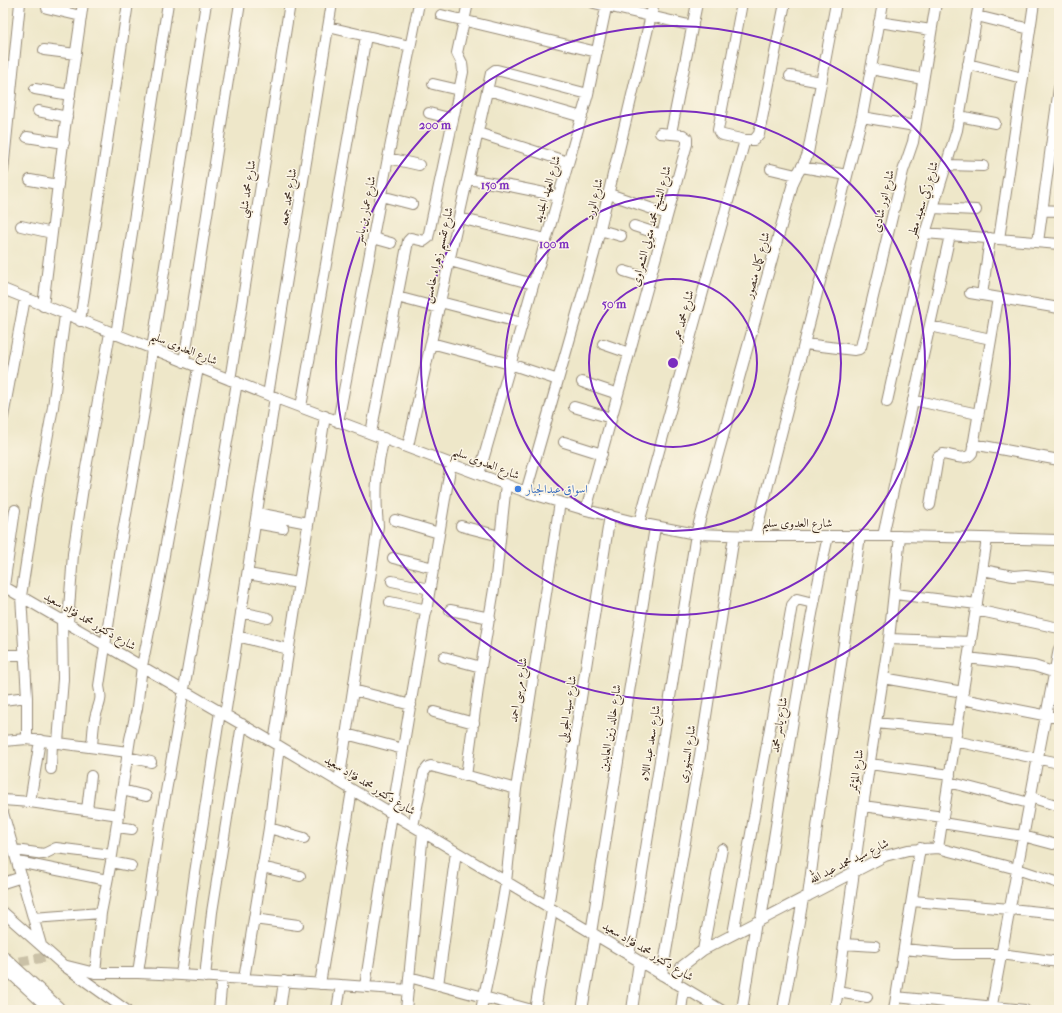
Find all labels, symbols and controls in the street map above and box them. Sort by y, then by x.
text: 200 m [419,118,452,132]
street label: شارع العهد الجديد [531,154,567,225]
street label: شارع محمد شلبى [236,159,262,220]
street label: شارع زكي سعيد مطر [903,159,945,242]
street label: شارع الشيخ محمد متولي الشعراوى [628,164,678,289]
street label: شارع محمد جمعه [277,167,303,227]
street label: شارع انور شادى [869,168,901,235]
street label: شارع عمار بن ياسر [351,174,382,248]
street label: شارع الورد [582,177,610,222]
text: 150 m [481,178,510,192]
street label: شارع تقسيم زهراء خامس [420,205,461,305]
street label: شارع كمال منصور [741,230,776,302]
text: 100 m [539,237,570,251]
street label: شارع محمد عمر [669,288,701,346]
text: 50 m [602,297,627,311]
street label: شارع العدوى سليم [147,328,220,372]
centre of rings [666,356,680,370]
street label: شارع العدوى سليم [449,444,522,487]
place label: اسواق عبدالجبار [525,482,588,497]
marker: اسواق عبدالجبار [513,484,523,494]
street label: شارع العدوى سليم [762,516,832,535]
street label: شارع دكتور محمد فؤاد سعيد [40,589,139,657]
street label: شارع مرسى احمد [506,656,534,724]
street label: شارع سيد الجويلى [555,674,583,744]
street label: شارع خالد زين العابدين [596,683,628,773]
street label: شارع ياسر محمد [768,696,794,754]
street label: شارع سعد عبد اللاه [637,704,667,783]
street label: شارع السنهورى [676,724,702,785]
street label: شارع المؤتمر [845,748,870,796]
street label: شارع دكتور محمد فؤاد سعيد [320,752,418,821]
street label: شارع سيد محمد عبد الله [806,833,893,890]
street label: شارع دكتور محمد فؤاد سعيد [598,918,696,987]

